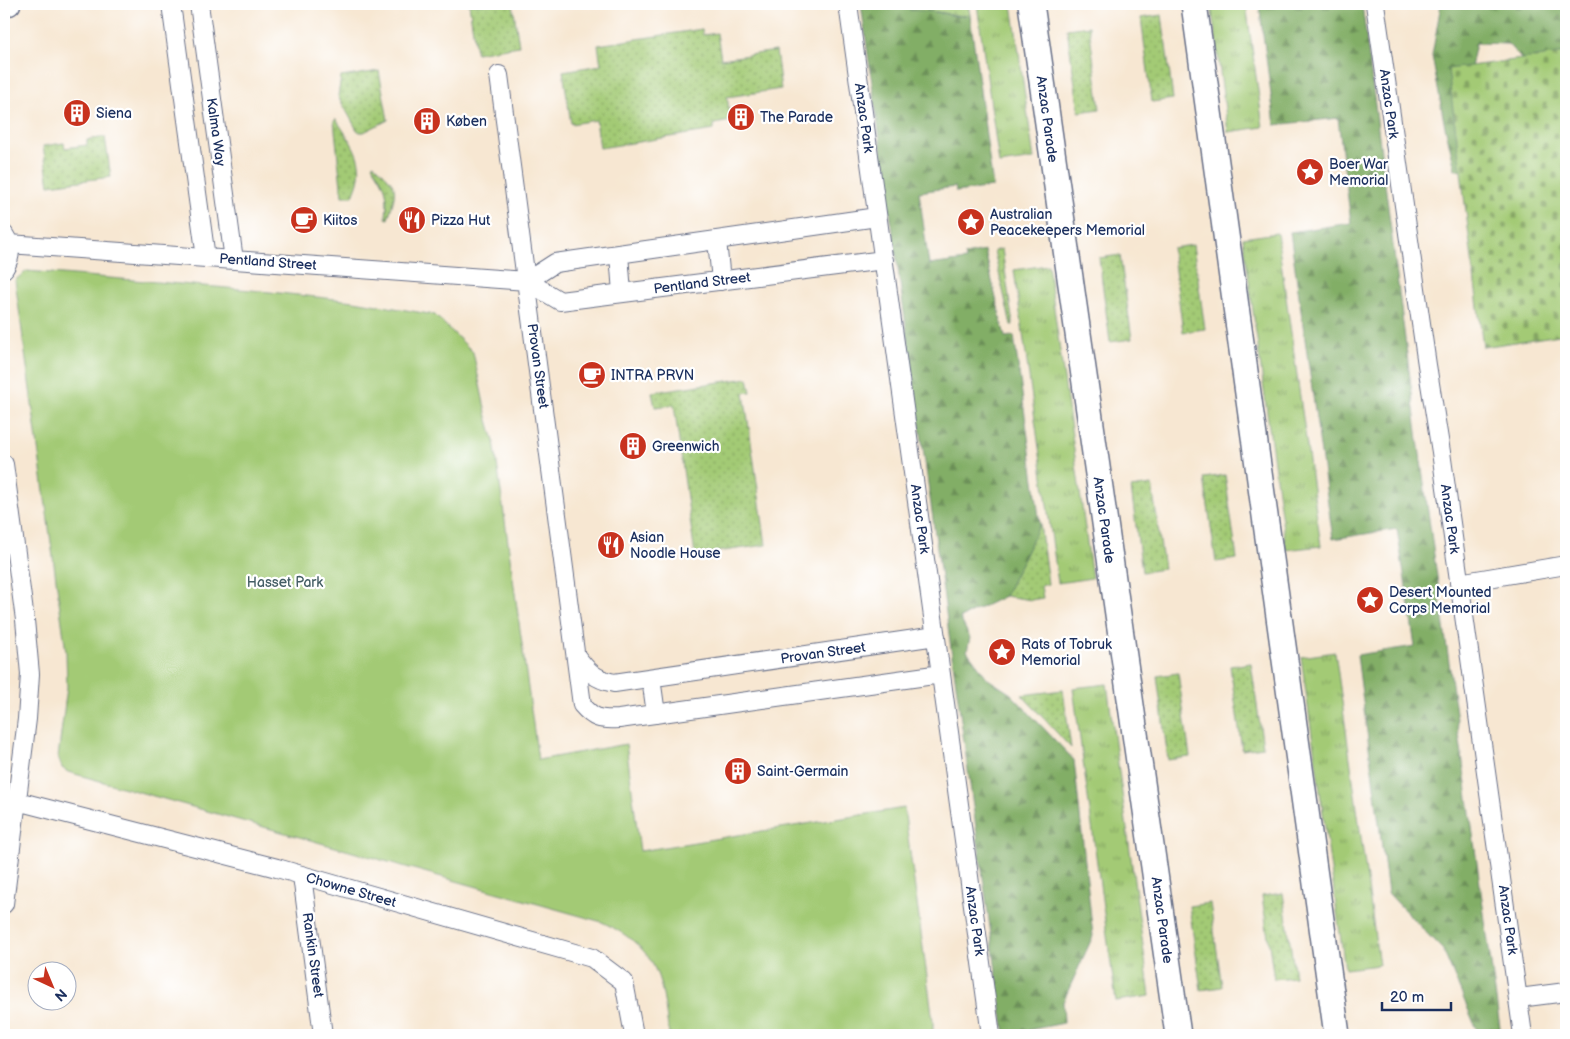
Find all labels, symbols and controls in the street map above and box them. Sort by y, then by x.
street label: Anzac Park [1376,68,1402,140]
street label: Anzac Parade [1033,75,1061,163]
street label: Anzac Park [851,82,877,154]
street label: Kalma Way [203,97,229,168]
building icon: Siena [62,98,92,128]
building icon: The Parade [726,102,756,132]
place label: Siena [96,105,132,122]
building icon: Køben [412,106,442,136]
place label: The Parade [760,109,833,126]
place label: Køben [446,113,487,130]
place label: Boer War Memorial [1329,156,1389,189]
place icon: Boer War Memorial [1295,157,1325,187]
cafe icon: Kiitos [289,205,319,235]
restaurant icon: Pizza Hut [397,205,427,235]
place label: Australian Peacekeepers Memorial [990,206,1145,239]
place icon: Australian Peacekeepers Memorial [956,207,986,237]
place label: Kiitos [323,212,357,229]
place label: Pizza Hut [431,212,491,229]
street label: Pentland Street [219,250,318,274]
street label: Pentland Street [653,269,752,297]
street label: Provan Street [524,322,552,410]
cafe icon: INTRA PRVN [577,360,607,390]
place label: INTRA PRVN [611,367,694,384]
building icon: Greenwich [618,431,648,461]
place label: Greenwich [652,438,720,455]
street label: Anzac Parade [1090,476,1118,564]
street label: Anzac Park [907,483,933,555]
street label: Anzac Park [1437,483,1463,555]
place label: Asian Noodle House [630,529,721,562]
restaurant icon: Asian Noodle House [596,530,626,560]
park label: Hasset Park [247,574,323,591]
place label: Desert Mounted Corps Memorial [1389,584,1492,617]
place icon: Desert Mounted Corps Memorial [1355,585,1385,615]
place label: Rats of Tobruk Memorial [1021,636,1112,669]
place icon: Rats of Tobruk Memorial [987,637,1017,667]
street label: Provan Street [779,639,867,667]
building icon: Saint-Germain [723,756,753,786]
place label: Saint-Germain [757,763,849,780]
street label: Chowne Street [304,869,399,911]
street label: Anzac Parade [1148,876,1176,964]
street label: Anzac Park [1495,884,1521,956]
street label: Anzac Park [962,885,988,957]
street label: Rankin Street [299,911,327,999]
north arrow [28,962,78,1012]
scale bar [1382,979,1451,1011]
text: N [51,985,70,1005]
text: 20 m [1390,988,1424,1007]

